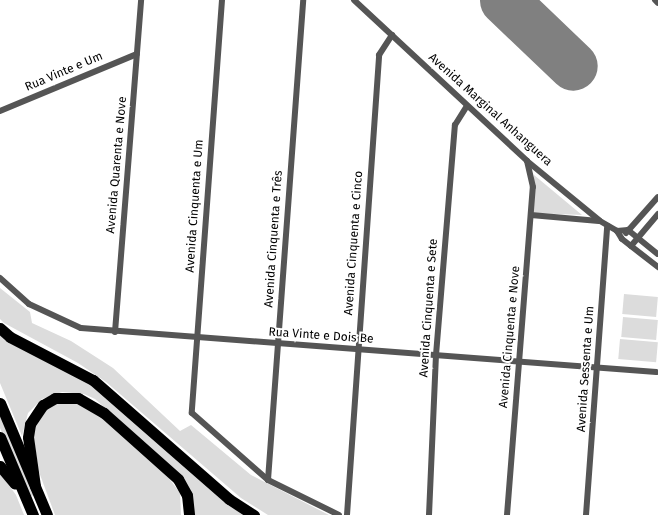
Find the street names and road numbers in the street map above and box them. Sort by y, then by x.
street label: Rua Vinte e Um [23,49,105,95]
street label: Avenida Marginal Anhanguera [425,51,555,169]
street label: Avenida Quarenta e Nove [104,96,130,234]
street label: Avenida Cinquenta e Um [183,139,207,273]
street label: Avenida Cinquenta e Três [262,170,286,308]
street label: Avenida Cinquenta e Cinco [342,170,366,316]
street label: Avenida Cinquenta e Sete [417,238,441,378]
street label: Avenida Cinquenta e Nove [497,265,523,409]
street label: Avenida Sessenta e Um [574,306,598,432]
street label: Rua Vinte e Dois Be [268,325,374,347]

